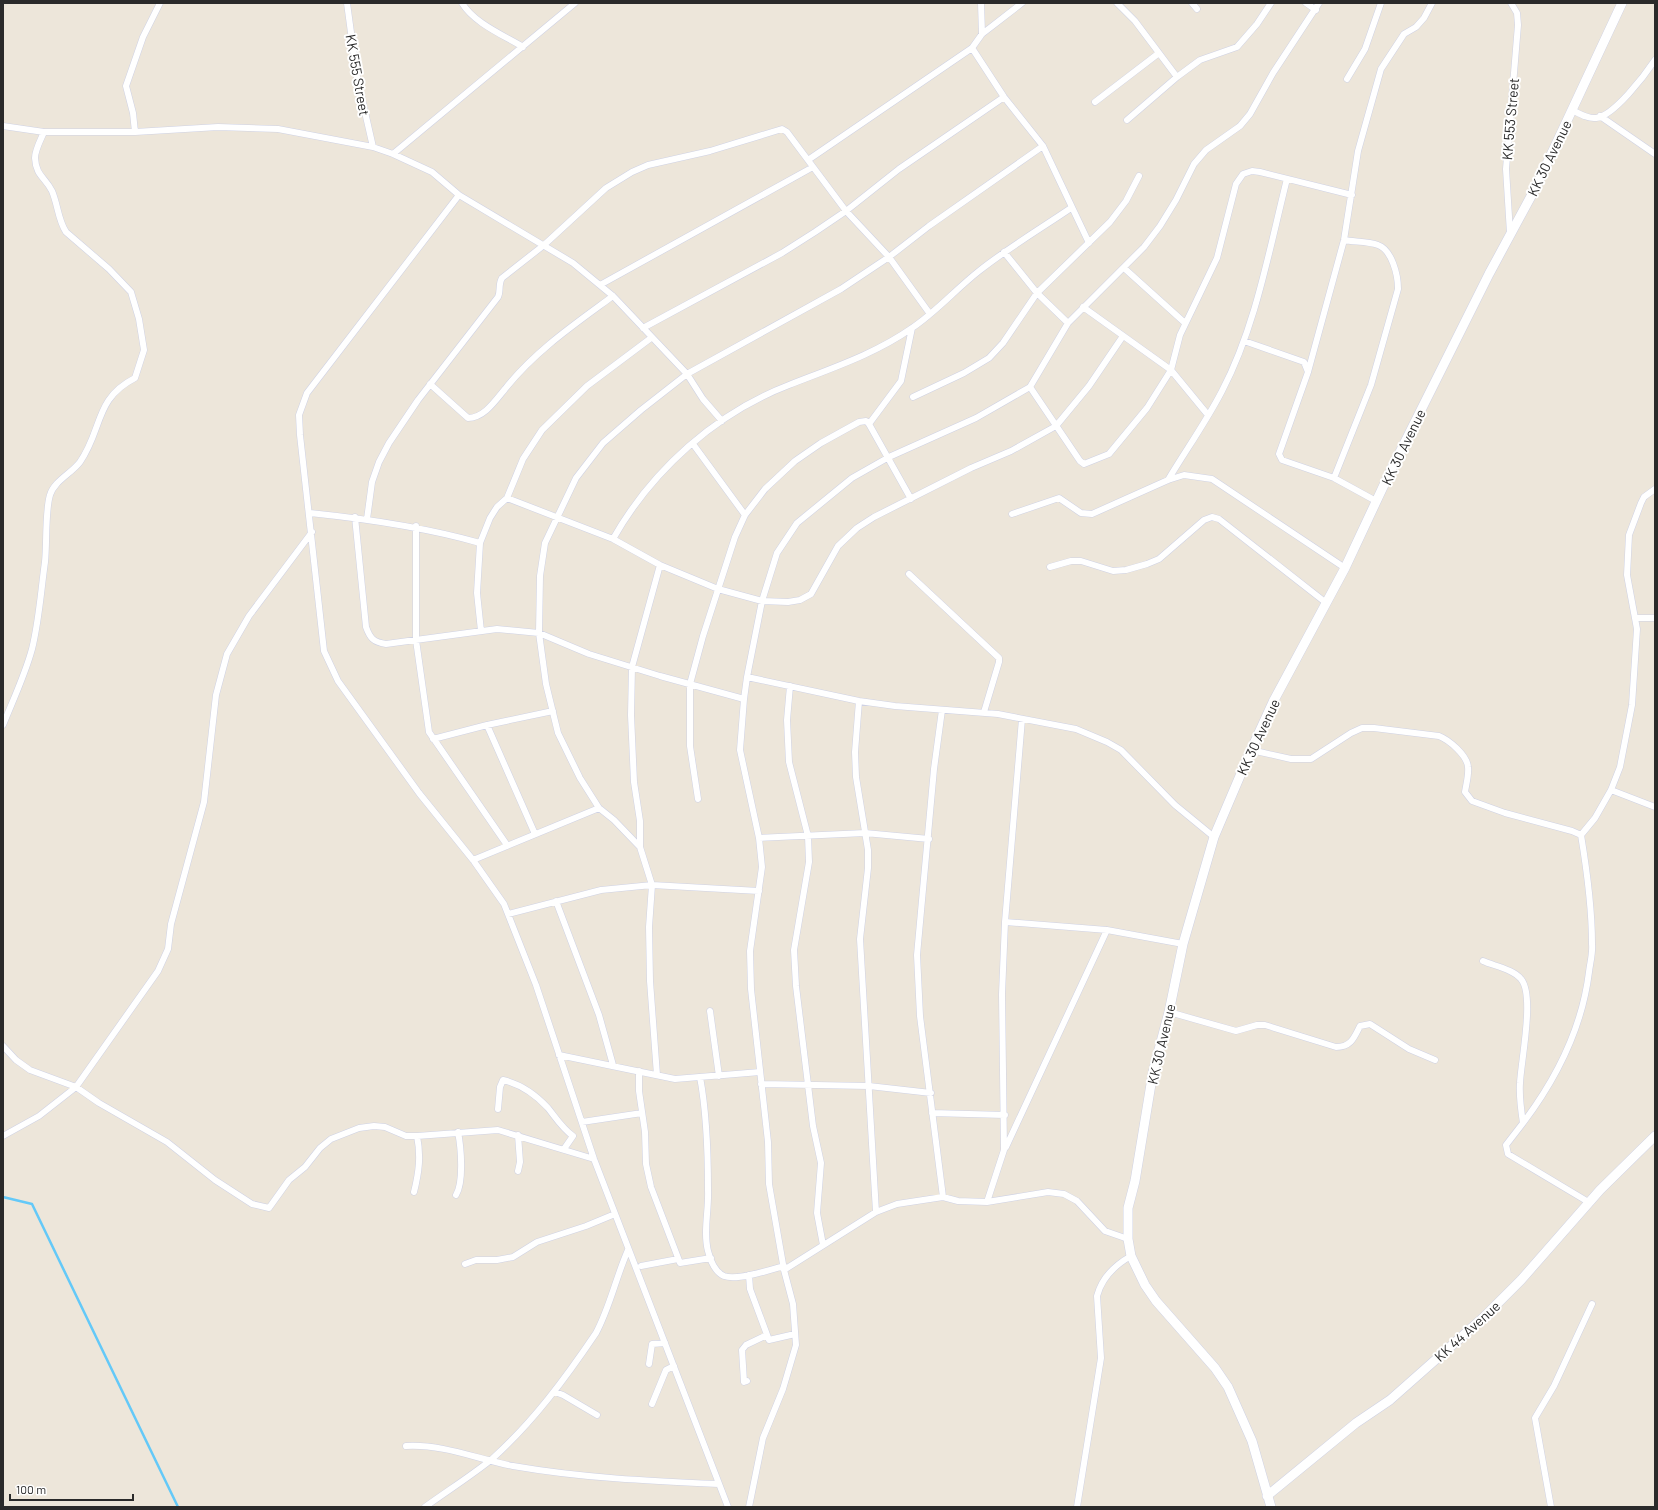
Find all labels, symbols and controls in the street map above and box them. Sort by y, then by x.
street label: KK 555 Street [342,33,374,117]
street label: KK 553 Street [1498,77,1522,161]
street label: KK 30 Avenue [1523,117,1575,199]
street label: KK 30 Avenue [1377,406,1429,488]
street label: KK 30 Avenue [1233,696,1283,778]
street label: KK 30 Avenue [1143,1002,1179,1086]
street label: KK 44 Avenue [1431,1297,1503,1365]
scale bar [10,1476,133,1502]
text: 100 m [16,1482,46,1496]

